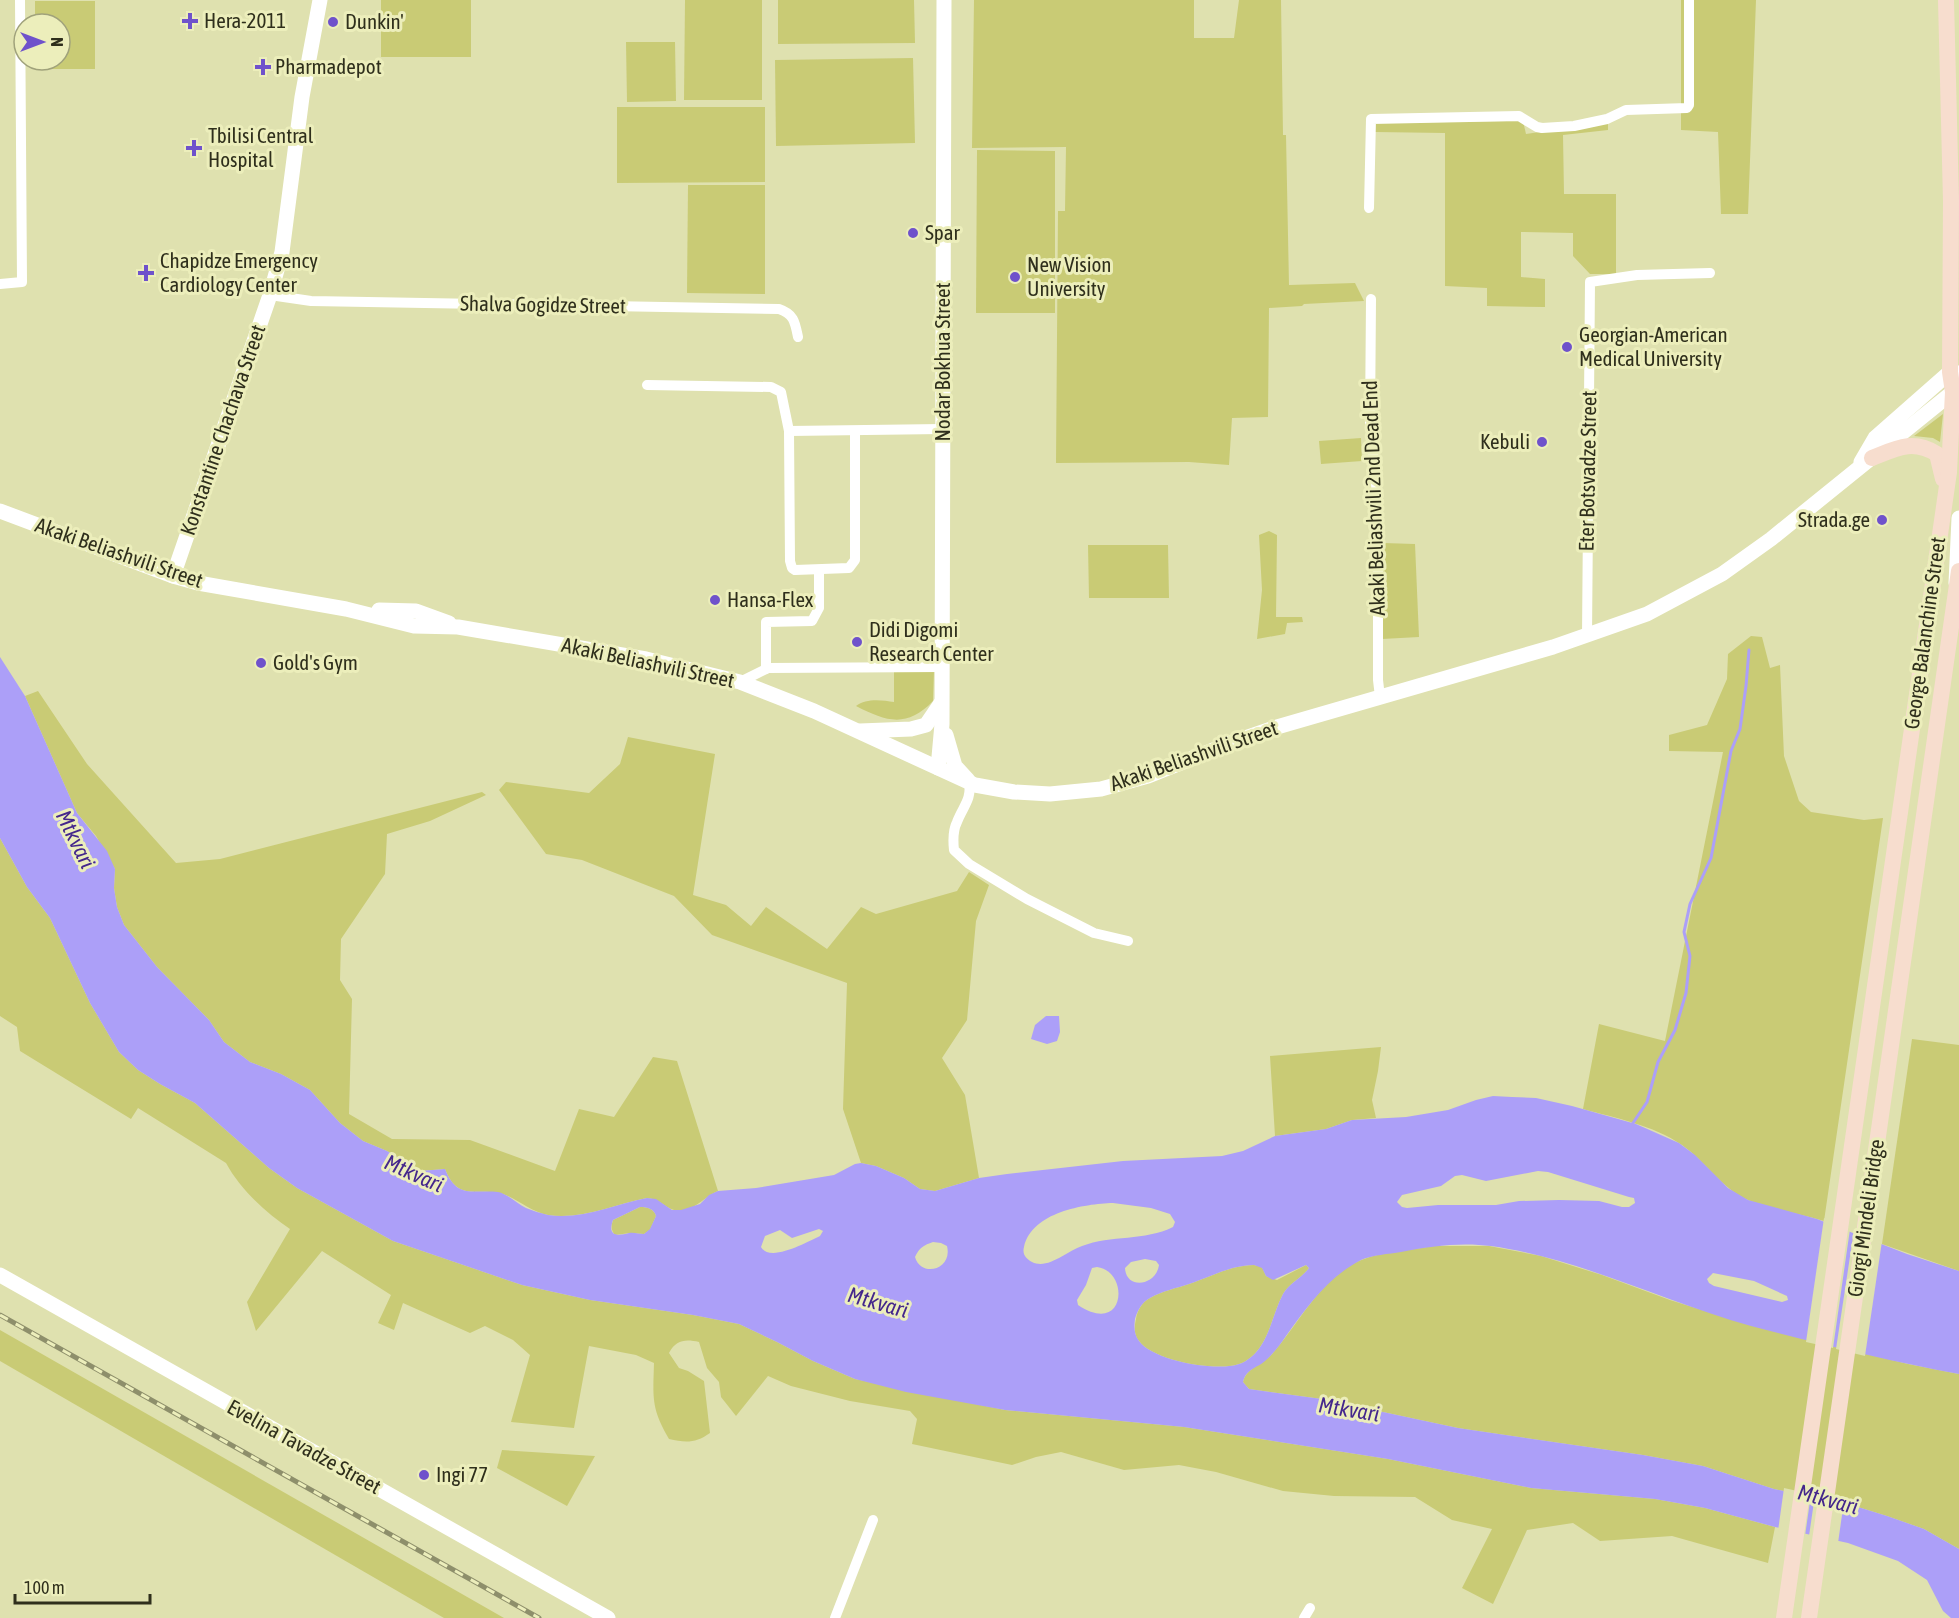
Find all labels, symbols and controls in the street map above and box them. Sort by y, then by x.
place label: Hera-2011 [204,8,286,32]
place label: Dunkin' [345,9,404,33]
north arrow [12,12,72,72]
marker: Hera-2011 [181,12,199,30]
marker: Dunkin' [326,15,340,29]
text: N [48,37,66,47]
place label: Pharmadepot [275,54,382,78]
marker: Pharmadepot [256,60,270,74]
place label: Tbilisi Central Hospital [208,123,314,171]
marker: Tbilisi Central Hospital [185,139,203,157]
place label: Spar [925,220,961,244]
marker: Spar [906,226,920,240]
place label: Chapidze Emergency Cardiology Center [160,248,318,296]
place label: New Vision University [1027,252,1112,300]
marker: Chapidze Emergency Cardiology Center [137,264,155,282]
marker: New Vision University [1008,270,1022,284]
street label: Nodar Bokhua Street [930,282,954,442]
street label: Shalva Gogidze Street [460,291,626,317]
street label: Konstantine Chachava Street [175,321,269,538]
place label: Georgian-American Medical University [1579,322,1728,370]
marker: Georgian-American Medical University [1560,340,1574,354]
street label: Akaki Beliashvili 2nd Dead End [1357,380,1389,616]
street label: Eter Botsvadze Street [1574,390,1600,552]
place label: Kebuli [1480,429,1530,453]
marker: Kebuli [1535,435,1549,449]
place label: Strada.ge [1798,507,1870,531]
street label: Akaki Beliashvili Street [32,512,206,592]
marker: Strada.ge [1875,513,1889,527]
street label: George Balanchine Street [1899,535,1949,730]
place label: Hansa-Flex [727,587,814,611]
marker: Hansa-Flex [708,593,722,607]
place label: Didi Digomi Research Center [869,617,994,665]
street label: Akaki Beliashvili Street [560,632,737,692]
marker: Didi Digomi Research Center [850,635,864,649]
place label: Gold's Gym [273,650,358,674]
marker: Gold's Gym [254,656,268,670]
street label: Akaki Beliashvili Street [1107,715,1281,795]
water label: Mtkvari [51,806,101,872]
street label: Giorgi Mindeli Bridge [1842,1137,1888,1298]
water label: Mtkvari [381,1149,447,1197]
water label: Mtkvari [845,1281,911,1323]
water label: Mtkvari [1317,1391,1381,1427]
street label: Evelina Tavadze Street [224,1394,385,1498]
place label: Ingi 77 [436,1462,488,1486]
marker: Ingi 77 [417,1468,431,1482]
water label: Mtkvari [1795,1478,1861,1520]
scale bar [15,1567,150,1605]
text: 100 m [24,1577,65,1598]

